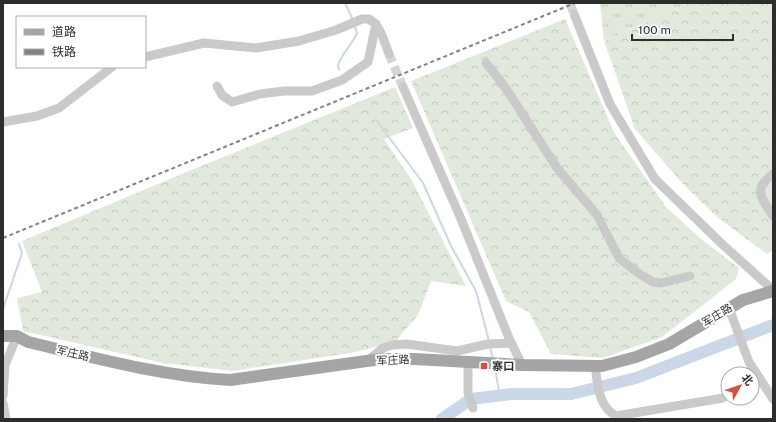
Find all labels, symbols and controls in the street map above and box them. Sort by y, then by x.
legend [16,16,146,68]
scale bar [632,16,733,42]
text: 100 m [638,23,671,37]
text: 道路 [52,25,76,39]
text: 铁路 [52,45,76,59]
street label: 军庄路 [700,301,734,329]
street label: 军庄路 [56,343,90,363]
street label: 军庄路 [376,353,410,367]
place label: 寨口 [492,360,514,372]
marker: 寨口 [479,361,489,371]
north arrow [720,366,760,406]
text: 北 [740,372,756,388]

